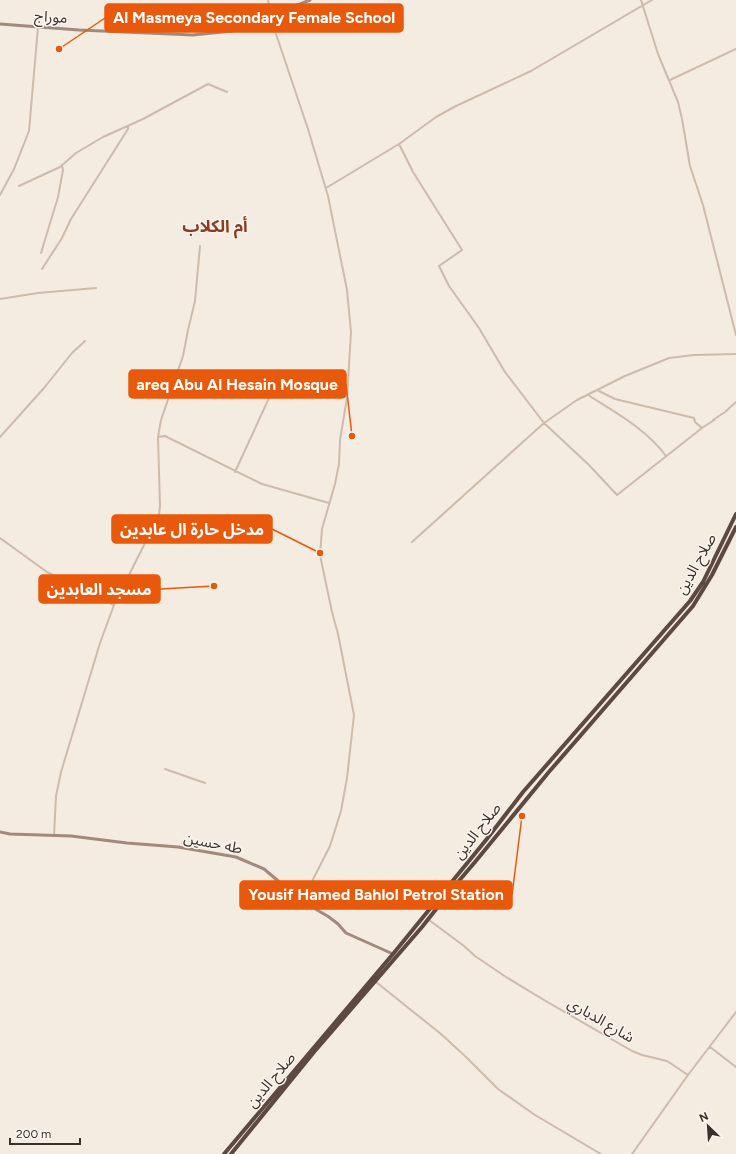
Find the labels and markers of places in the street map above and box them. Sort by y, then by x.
callout: Al Masmeya Secondary Female School [105,4,403,32]
callout: areq Abu Al Hesain Mosque [129,370,346,398]
callout: مدخل حارة ال عابدين [112,515,272,543]
callout: مسجد العابدين [39,575,160,603]
callout: Yousif Hamed Bahlol Petrol Station [240,881,512,909]

